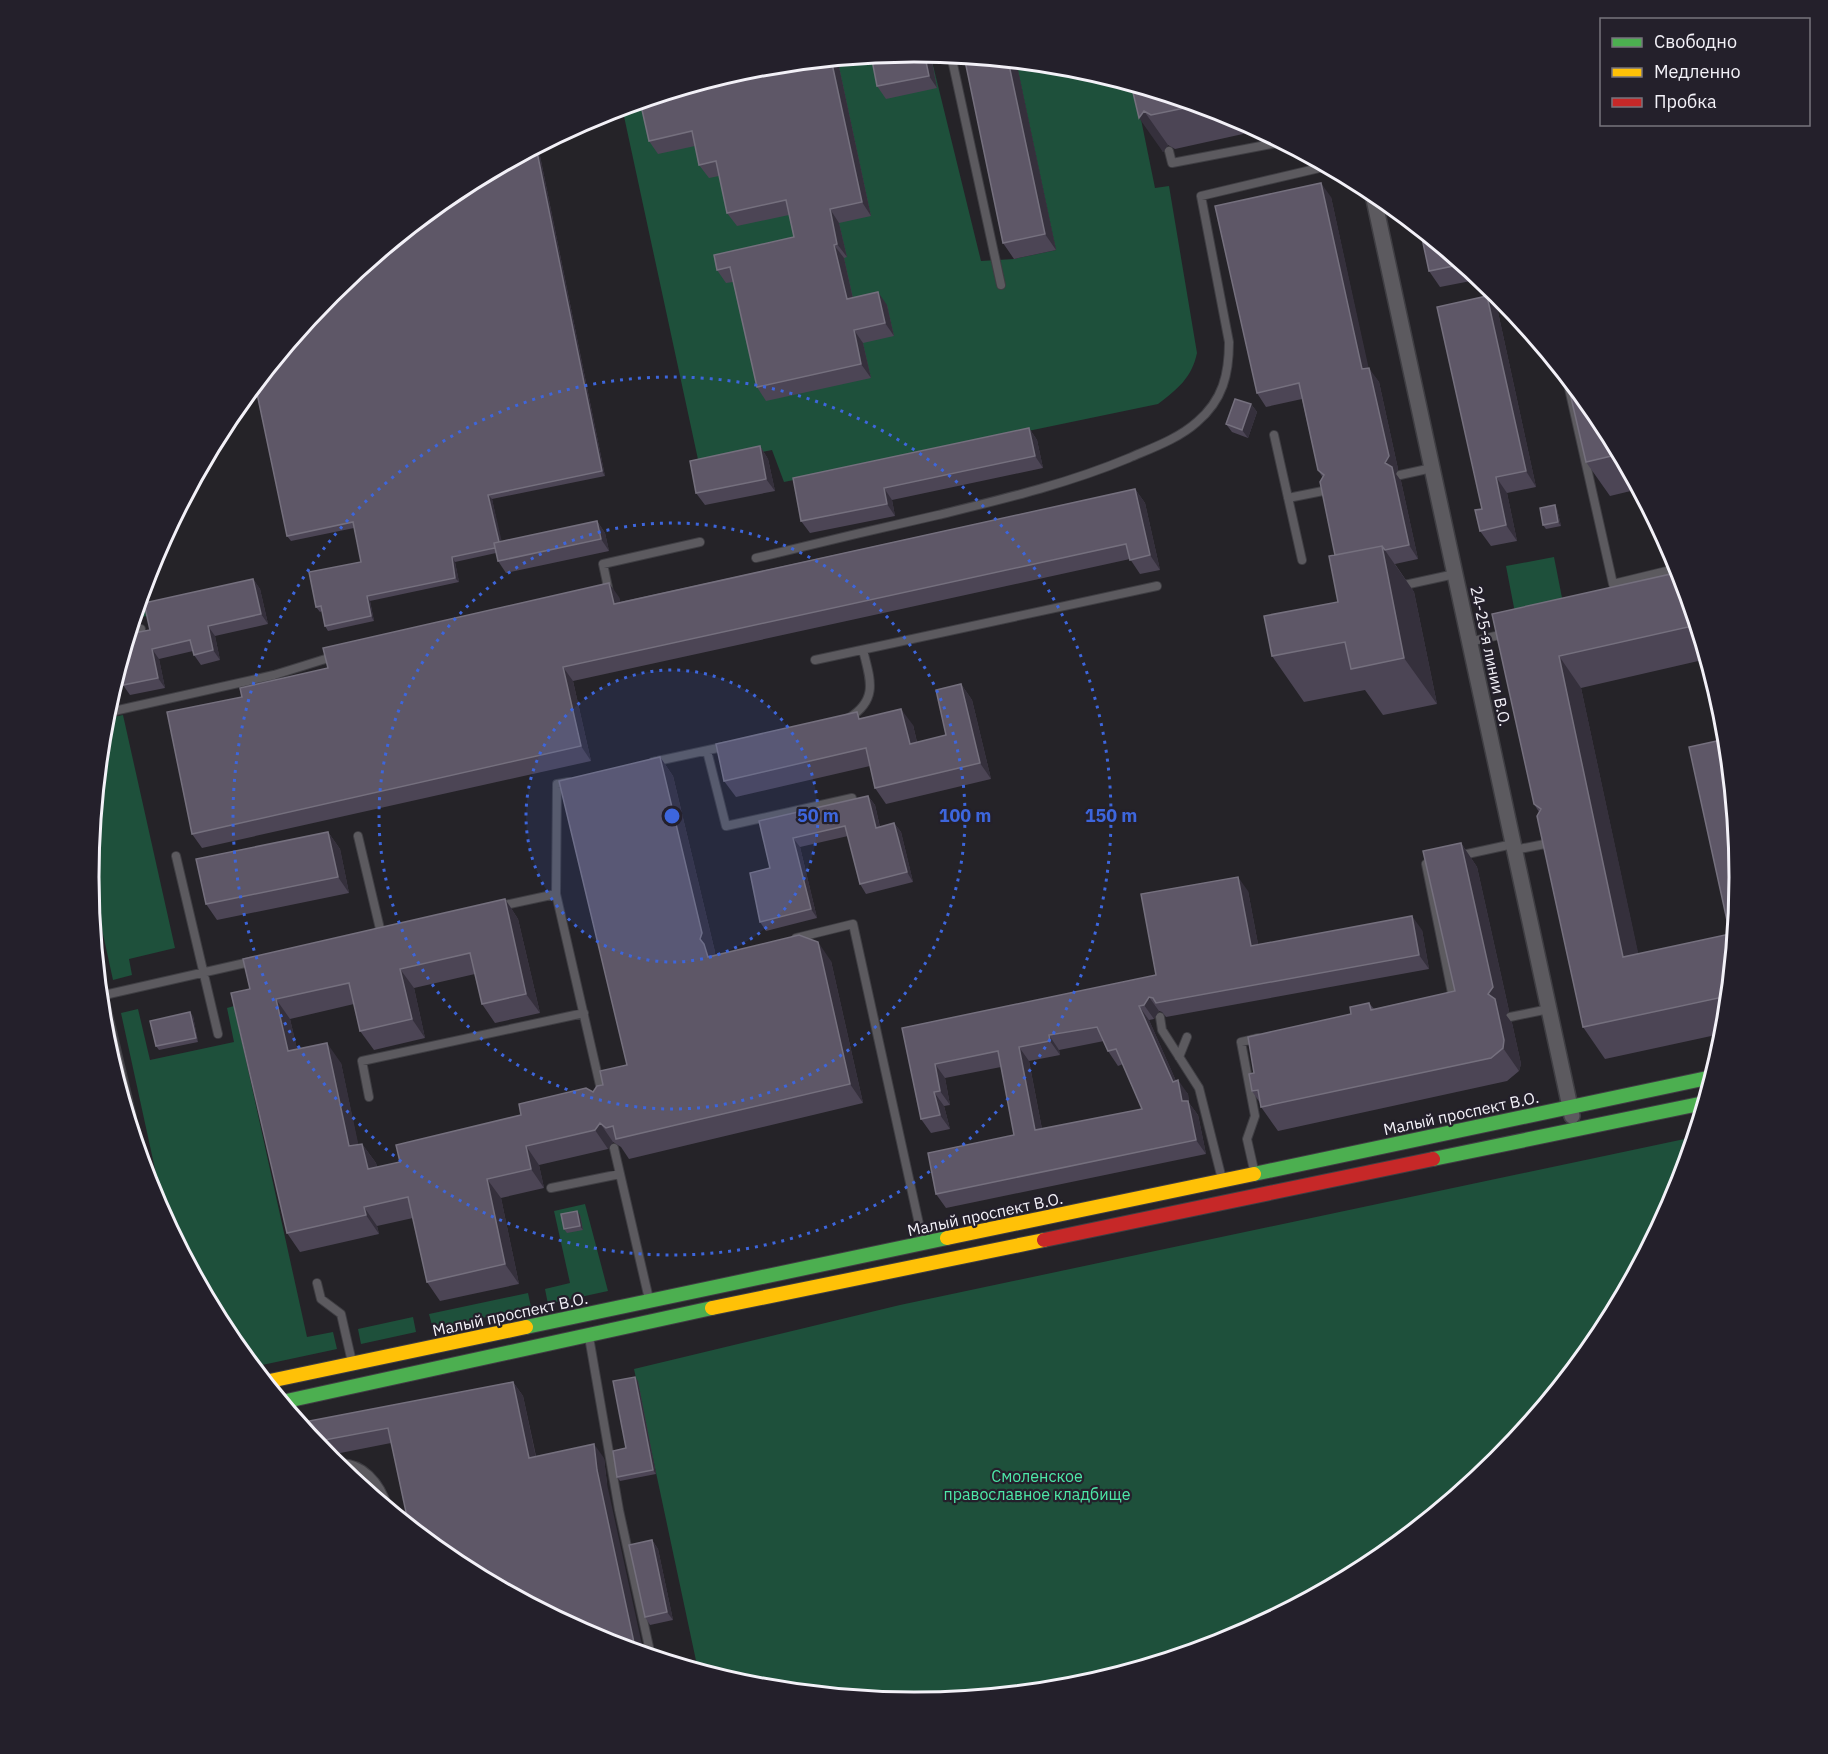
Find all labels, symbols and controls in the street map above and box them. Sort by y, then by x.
legend [1600,18,1810,126]
text: Свободно [1654,30,1737,53]
text: Медленно [1654,60,1741,83]
text: Пробка [1654,90,1717,113]
street label: 24-25-я линии В.О. [1466,584,1516,728]
text: 50 m [797,804,839,827]
text: 100 m [939,804,991,827]
text: 150 m [1085,804,1137,827]
centre of rings [662,806,682,826]
street label: Малый проспект В.О. [1381,1087,1541,1139]
street label: Малый проспект В.О. [905,1188,1065,1240]
street label: Малый проспект В.О. [430,1288,590,1340]
park label: Смоленское православное кладбище [943,1466,1131,1504]

